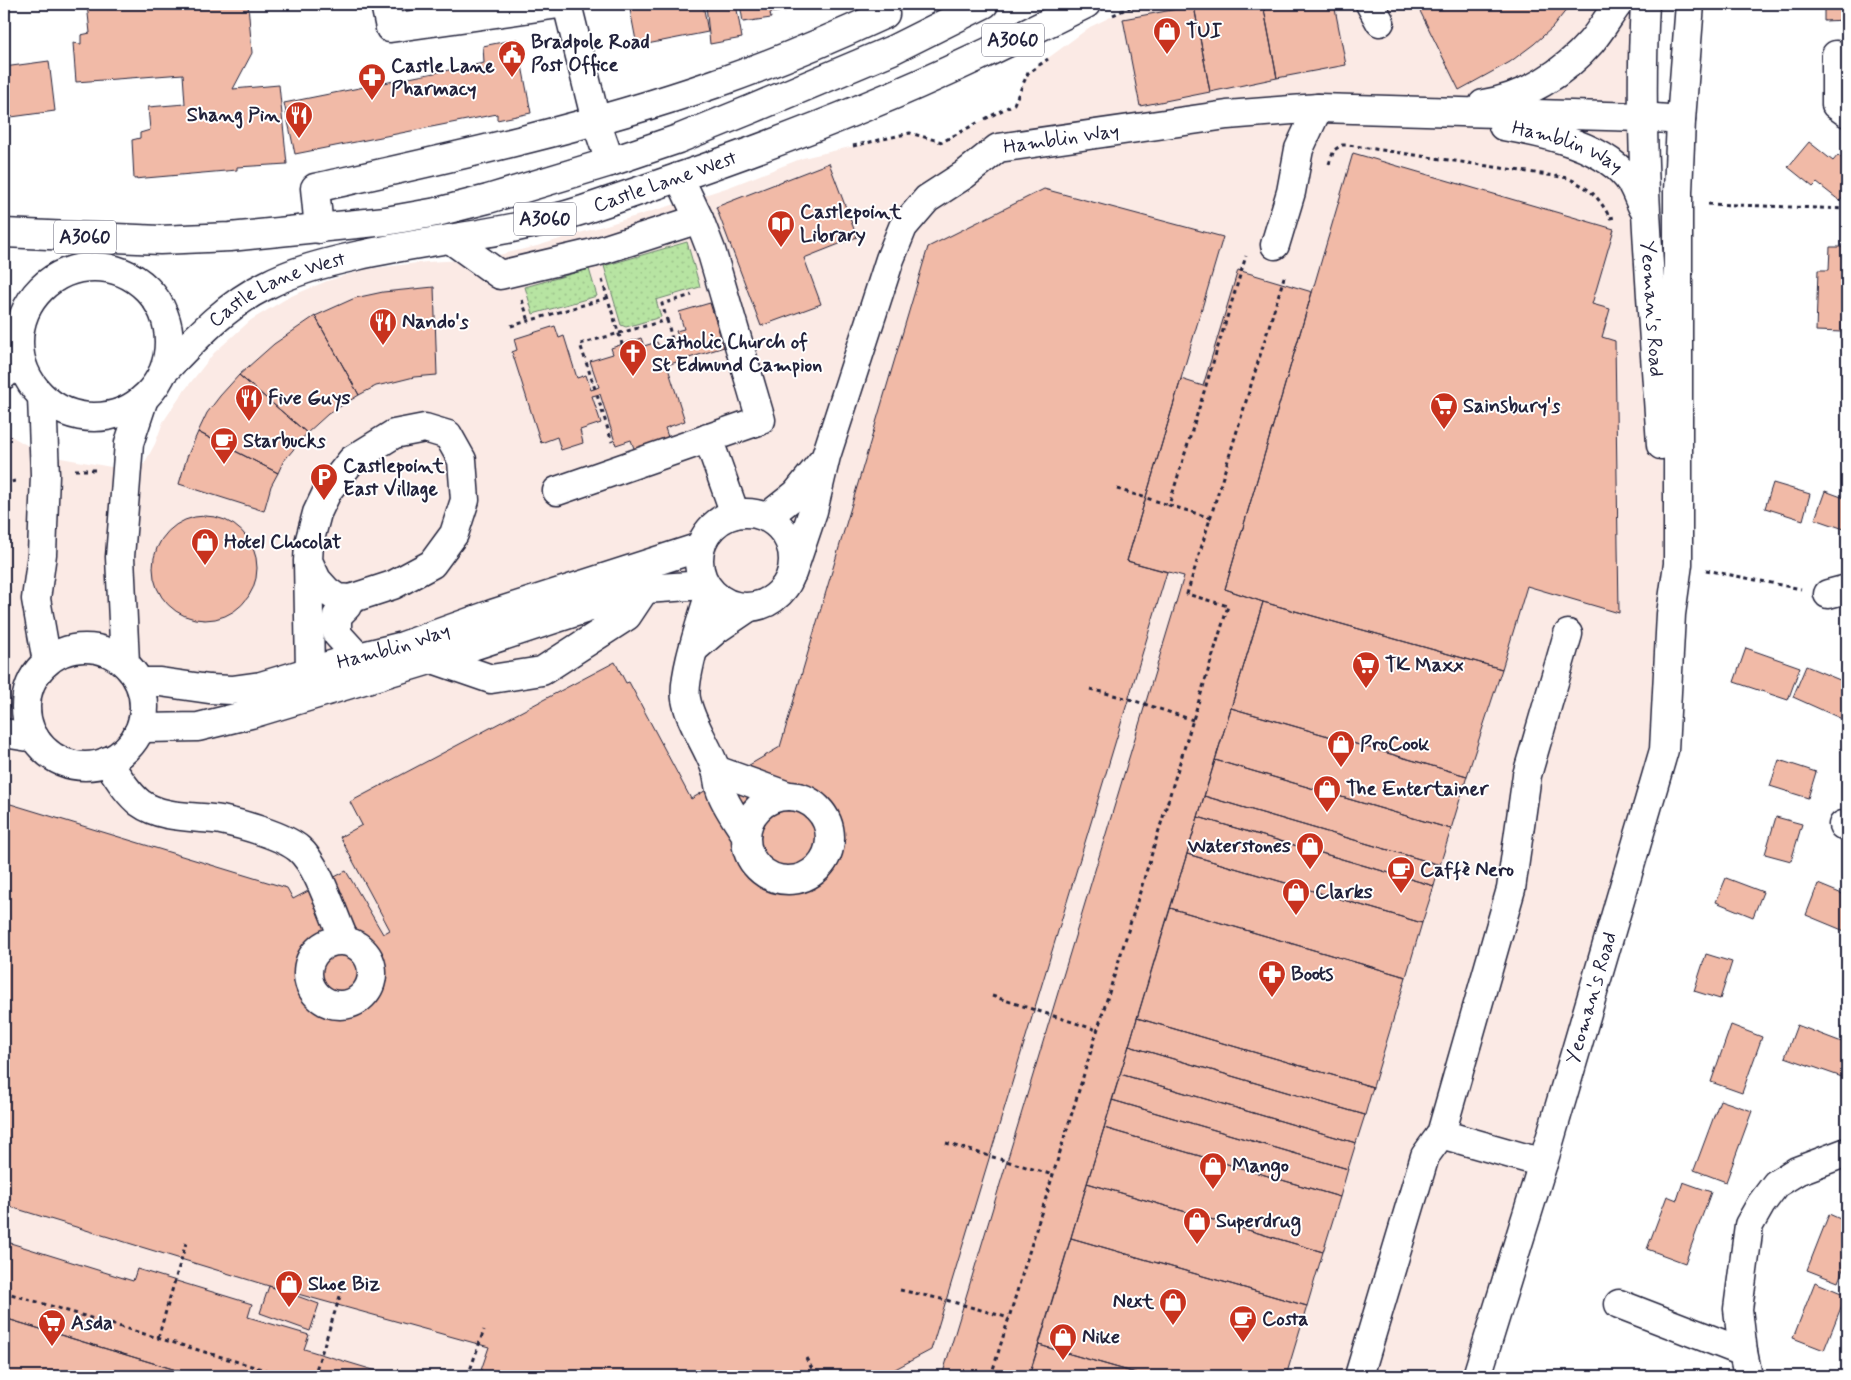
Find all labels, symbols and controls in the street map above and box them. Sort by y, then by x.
shop icon: TUI [1152,16,1182,55]
place label: TUI [1186,18,1223,45]
road number: A3060 [982,24,1044,56]
place label: Bradpole Road Post Office [531,29,650,79]
public building icon: Bradpole Road Post Office [497,39,527,78]
place label: Castle Lane Pharmacy [391,53,495,103]
pharmacy icon: Castle Lane Pharmacy [357,62,387,101]
restaurant icon: Shang Pin [284,100,314,139]
place label: Shang Pin [187,102,280,129]
street label: Hamblin Way [1510,114,1629,180]
street label: Hamblin Way [1002,117,1121,161]
street label: Castle Lane West [590,144,741,219]
place label: Castlepoint Library [800,199,903,249]
road number: A3060 [514,202,576,235]
library icon: Castlepoint Library [766,209,796,248]
road number: A3060 [54,220,116,253]
street label: Yeoman's Road [1634,240,1670,378]
street label: Castle Lane West [203,245,348,334]
restaurant icon: Nando's [368,307,398,346]
place label: Nando's [402,309,469,336]
place label: Catholic Church of St Edmund Campion [652,329,822,379]
church icon: Catholic Church of St Edmund Campion [618,338,648,377]
restaurant icon: Five Guys [234,383,264,422]
place label: Five Guys [268,385,350,412]
supermarket icon: Sainsbury's [1429,391,1459,430]
place label: Sainsbury's [1463,393,1560,420]
cafe icon: Starbucks [209,426,239,465]
place label: Starbucks [243,428,326,455]
place label: Castlepoint East Village [343,453,446,503]
parking icon: Castlepoint East Village [309,462,339,501]
shop icon: Hotel Chocolat [190,527,220,566]
place label: Hotel Chocolat [224,529,342,556]
street label: Hamblin Way [334,617,454,676]
supermarket icon: TK Maxx [1351,650,1381,689]
place label: TK Maxx [1385,652,1464,679]
shop icon: ProCook [1326,729,1356,768]
place label: ProCook [1360,731,1430,758]
shop icon: The Entertainer [1312,774,1342,813]
place label: The Entertainer [1346,776,1489,803]
shop icon: Waterstones [1295,831,1325,870]
place label: Waterstones [1187,833,1291,860]
cafe icon: Caffè Nero [1386,855,1416,894]
place label: Caffè Nero [1420,857,1514,884]
shop icon: Clarks [1281,877,1311,916]
place label: Clarks [1315,879,1373,906]
street label: Yeoman's Road [1559,929,1623,1067]
pharmacy icon: Boots [1257,959,1287,998]
place label: Boots [1291,961,1333,988]
shop icon: Mango [1198,1151,1228,1190]
place label: Mango [1232,1153,1289,1182]
shop icon: Superdrug [1182,1206,1212,1245]
place label: Superdrug [1216,1208,1301,1237]
shop icon: Shoe Biz [274,1269,304,1308]
place label: Shoe Biz [308,1271,380,1298]
shop icon: Next [1158,1287,1188,1326]
place label: Next [1113,1289,1155,1316]
cafe icon: Costa [1228,1304,1258,1343]
place label: Costa [1262,1306,1308,1333]
supermarket icon: Asda [37,1308,67,1347]
place label: Asda [71,1310,113,1337]
shop icon: Nike [1048,1322,1078,1361]
place label: Nike [1082,1324,1120,1351]

